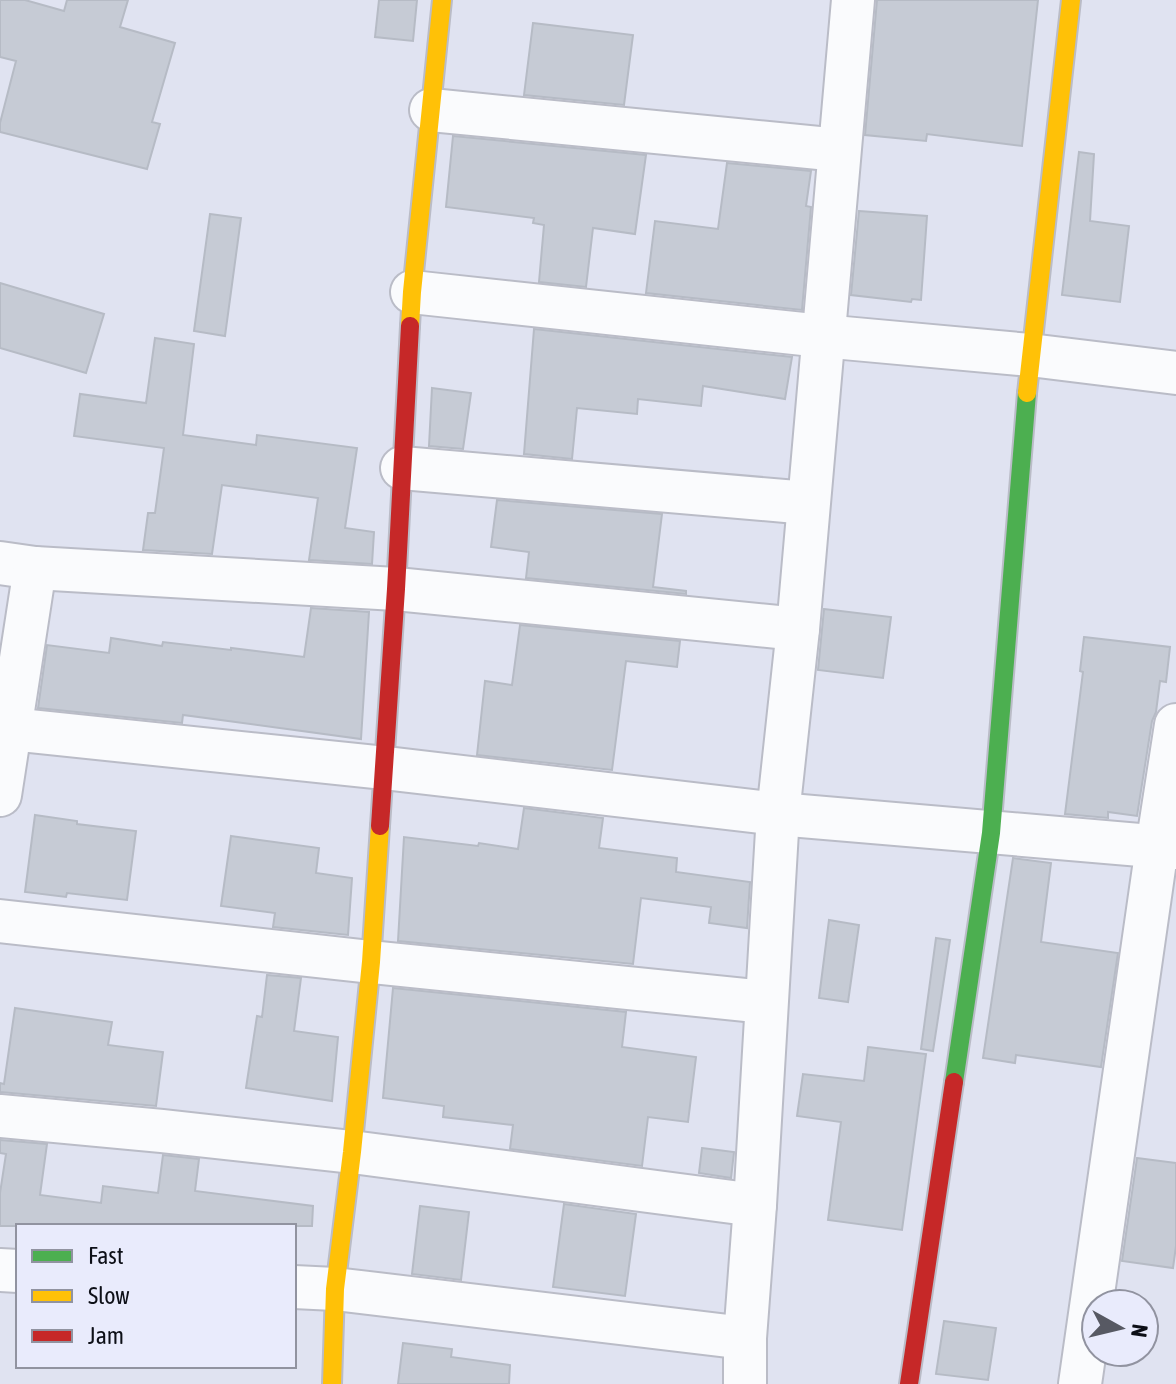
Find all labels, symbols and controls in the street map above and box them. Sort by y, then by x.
legend [16,1224,296,1368]
text: Fast [88,1242,124,1269]
text: Slow [88,1282,130,1309]
north arrow [1080,1288,1160,1368]
text: Jam [88,1322,124,1349]
text: N [1126,1323,1154,1339]

